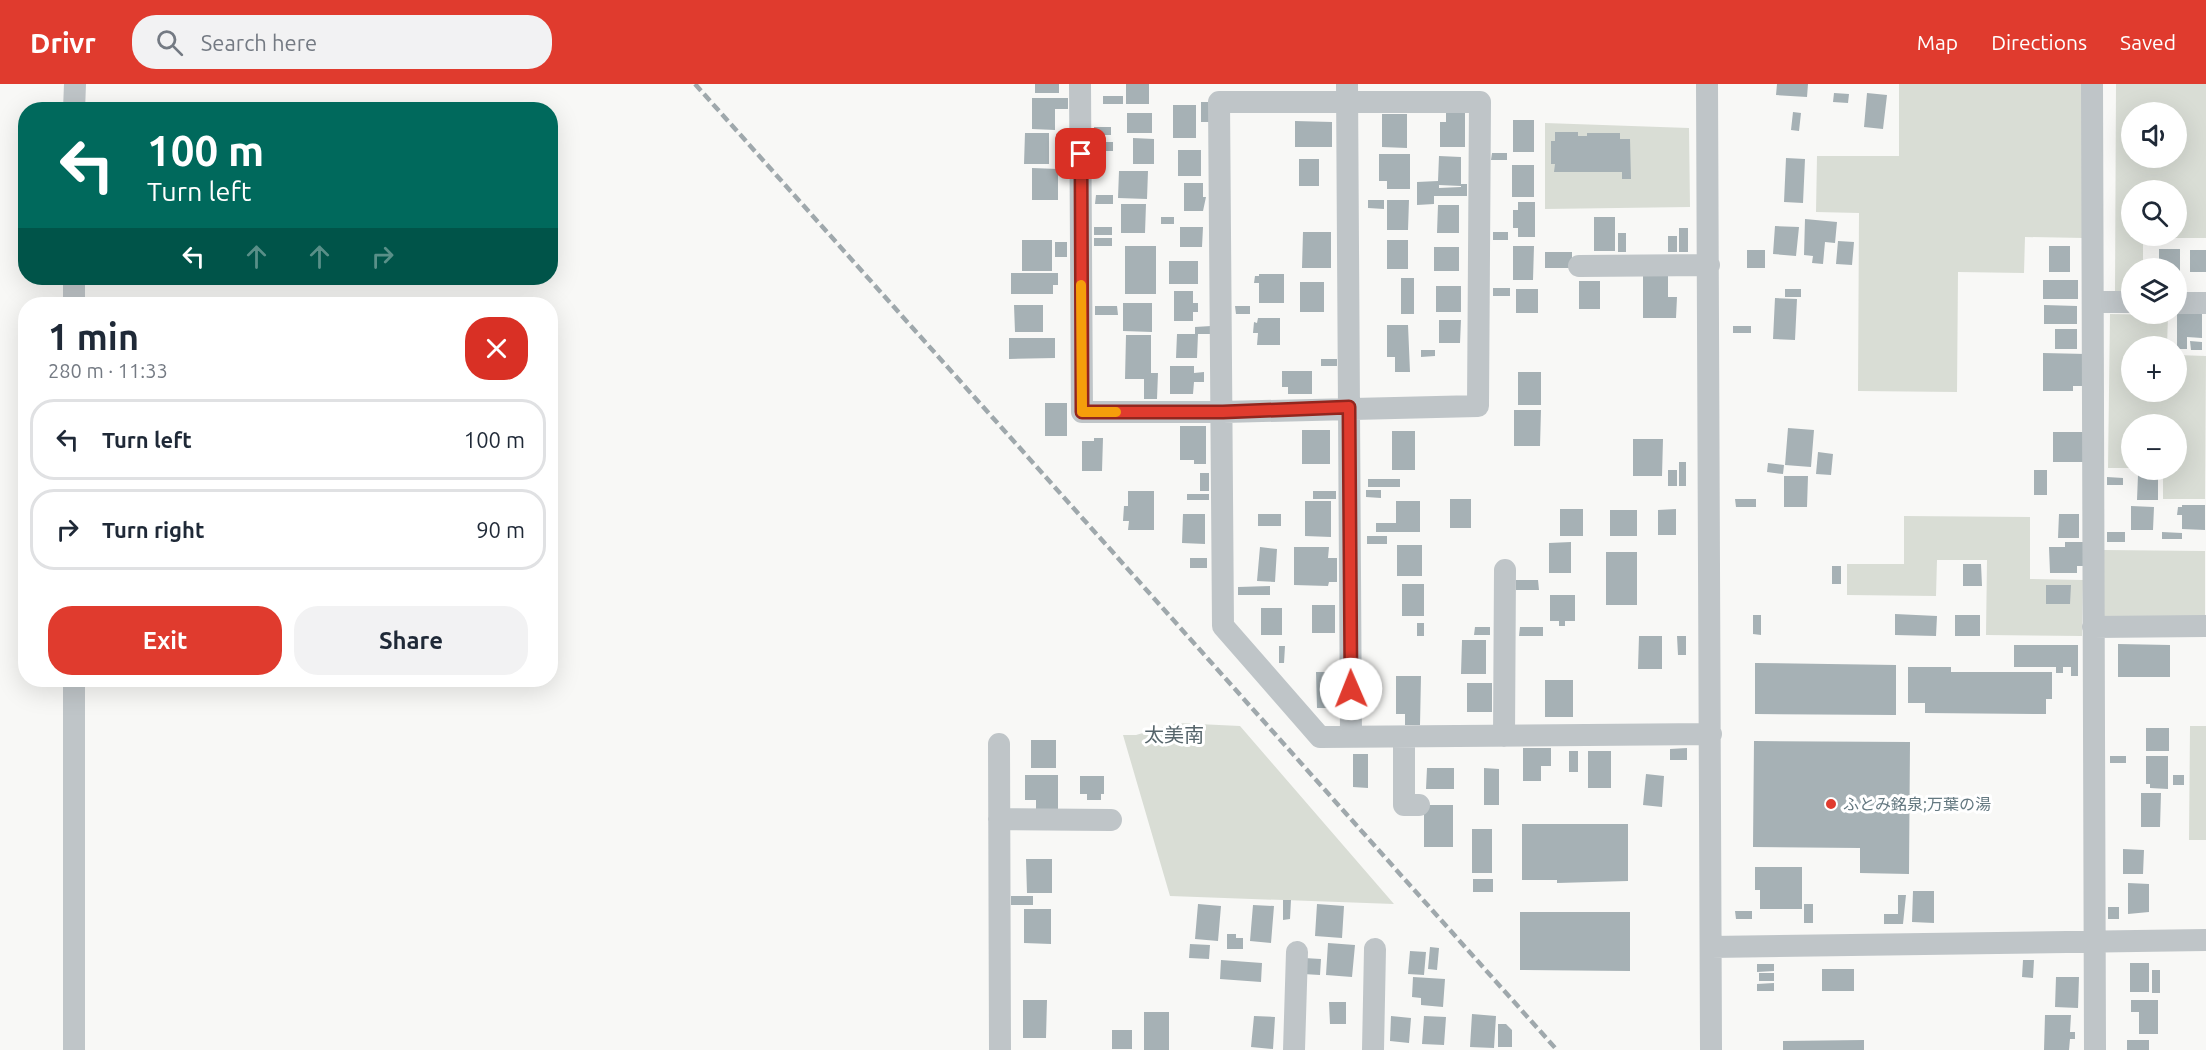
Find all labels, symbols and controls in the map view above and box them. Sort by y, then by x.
search box [132,15,552,69]
icon: search [153,26,186,59]
text: Drivr [30,27,96,58]
text: Search here [201,30,317,55]
text: Map [1917,30,1958,54]
text: Directions [1991,30,2087,54]
text: Saved [2120,30,2176,54]
map controls [2121,102,2187,480]
button: sound [2121,102,2187,168]
icon: left [48,126,126,204]
text: 100 m [147,127,264,174]
pin [1055,128,1106,179]
icon: arrive [1064,137,1097,170]
text: Turn left [147,176,251,206]
button: search [2121,180,2187,246]
icon: left [177,240,210,273]
icon: ahead [240,240,273,273]
icon: ahead [303,240,336,273]
icon: right [366,240,399,273]
button: layers [2121,258,2187,324]
text: 1 min [48,316,139,357]
button: close [465,317,528,380]
button: + [2121,336,2187,402]
text: 280 m · 11:33 [48,359,168,382]
button: − [2121,414,2187,480]
icon: left [51,423,84,456]
text: Turn left [102,427,192,452]
text: 100 m [464,427,525,452]
icon: right [51,513,84,546]
text: Turn right [102,517,204,542]
text: 90 m [476,517,525,542]
button: Exit [48,606,282,675]
button: Share [294,606,528,675]
position arrow [1319,657,1383,721]
district label: 太美南 [1144,723,1204,746]
place label: ふとみ銘泉;万葉の湯 [1843,795,1991,813]
marker: ふとみ銘泉;万葉の湯 [1824,797,1838,811]

